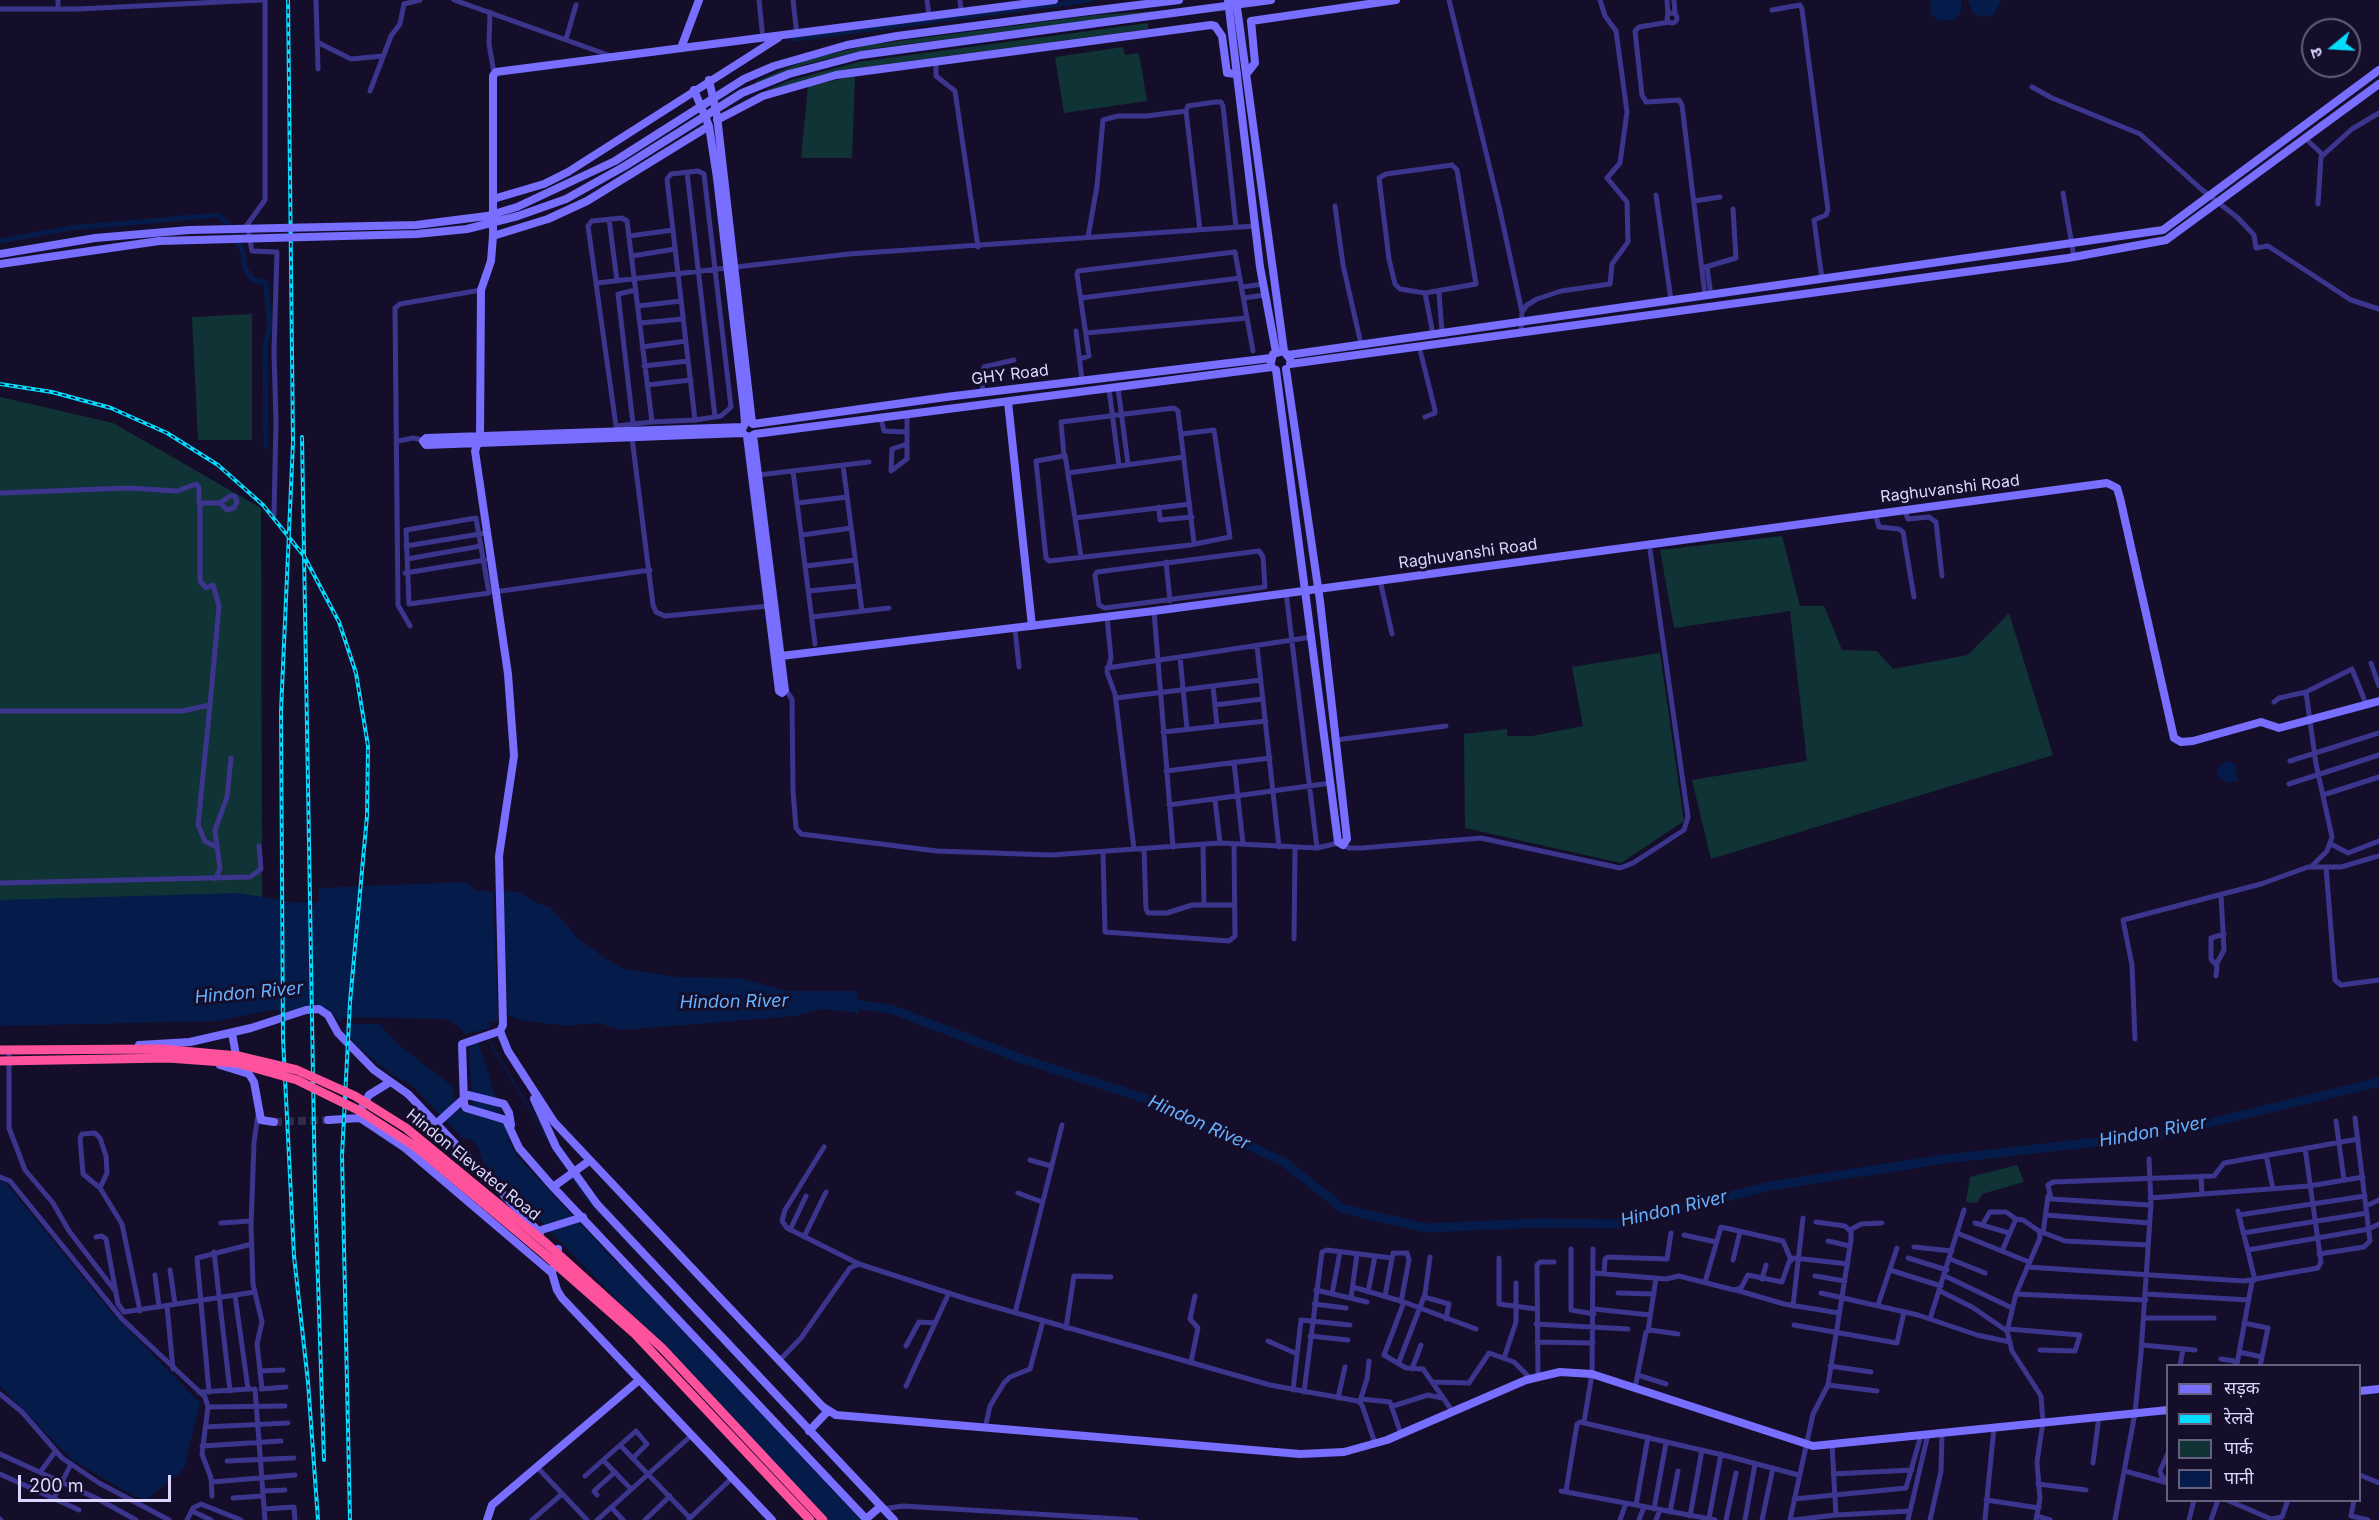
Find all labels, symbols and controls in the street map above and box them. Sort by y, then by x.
north arrow [2301,18,2361,78]
text: उ [2305,45,2327,60]
street label: GHY Road [970,361,1050,389]
street label: Raghuvanshi Road [1879,471,2021,507]
street label: Raghuvanshi Road [1397,535,1539,573]
water label: Hindon River [194,978,304,1008]
water label: Hindon River [679,990,789,1014]
water label: Hindon River [1145,1091,1253,1155]
street label: Hindon Elevated Road [402,1105,544,1225]
water label: Hindon River [2098,1112,2208,1152]
water label: Hindon River [1619,1186,1729,1232]
legend [2166,1364,2361,1502]
text: सड़क [2224,1377,2260,1398]
text: रेलवे [2224,1407,2254,1428]
text: पार्क [2224,1437,2253,1458]
scale bar [21,1463,174,1501]
text: पानी [2224,1467,2254,1488]
text: 200 m [29,1475,84,1496]

